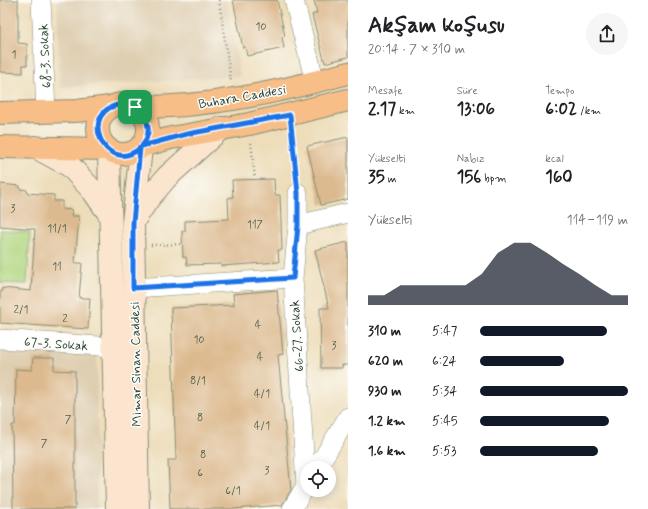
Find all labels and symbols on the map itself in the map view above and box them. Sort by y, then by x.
house number: 10 [255,20,267,34]
street label: 68-3. Sokak [35,23,56,89]
house number: 1 [12,48,17,62]
street label: Buhara Caddesi [197,81,287,114]
pin [118,90,152,124]
house number: 3 [11,202,16,216]
house number: 117 [247,218,263,232]
house number: 11/1 [47,222,67,236]
house number: 11 [52,260,62,274]
street label: 66-27. Sokak [286,299,308,372]
street label: Mimar Sinan Caddesi [127,301,146,427]
house number: 2/1 [13,303,29,317]
house number: 2 [62,312,68,326]
house number: 4 [255,318,262,332]
house number: 10 [193,333,205,347]
street label: 67-3. Sokak [23,334,89,355]
house number: 3 [332,339,337,353]
house number: 4 [257,350,264,364]
house number: 8/1 [190,374,206,388]
house number: 4/1 [254,387,270,401]
house number: 8 [197,411,203,425]
house number: 7 [65,413,72,427]
house number: 4/1 [254,419,270,433]
house number: 7 [41,437,48,451]
house number: 8 [200,448,206,462]
house number: 3 [265,464,270,478]
house number: 6 [197,466,203,480]
house number: 6/1 [225,484,241,498]

